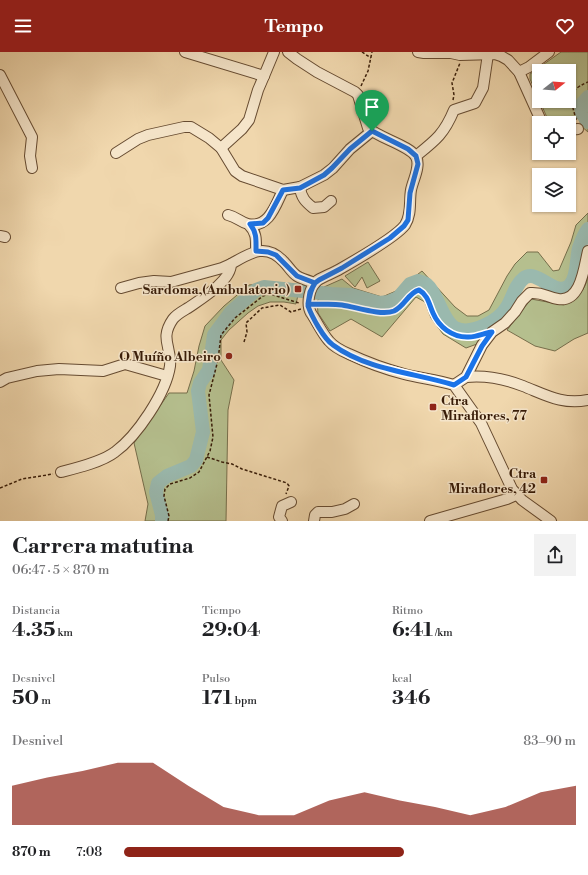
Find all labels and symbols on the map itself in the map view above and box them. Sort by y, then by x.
north arrow [532,64,576,108]
pin [355,90,389,131]
place label: Sardoma,(Ambulatorio) [143,282,290,298]
marker: Sardoma,(Ambulatorio) [293,284,303,294]
place label: O Muíño Albeiro [119,349,221,365]
marker: O Muíño Albeiro [224,351,234,361]
place label: Ctra Miraflores, 77 [441,393,527,424]
marker: Ctra Miraflores, 77 [428,402,438,412]
place label: Ctra Miraflores, 42 [448,466,537,497]
marker: Ctra Miraflores, 42 [539,475,549,485]

